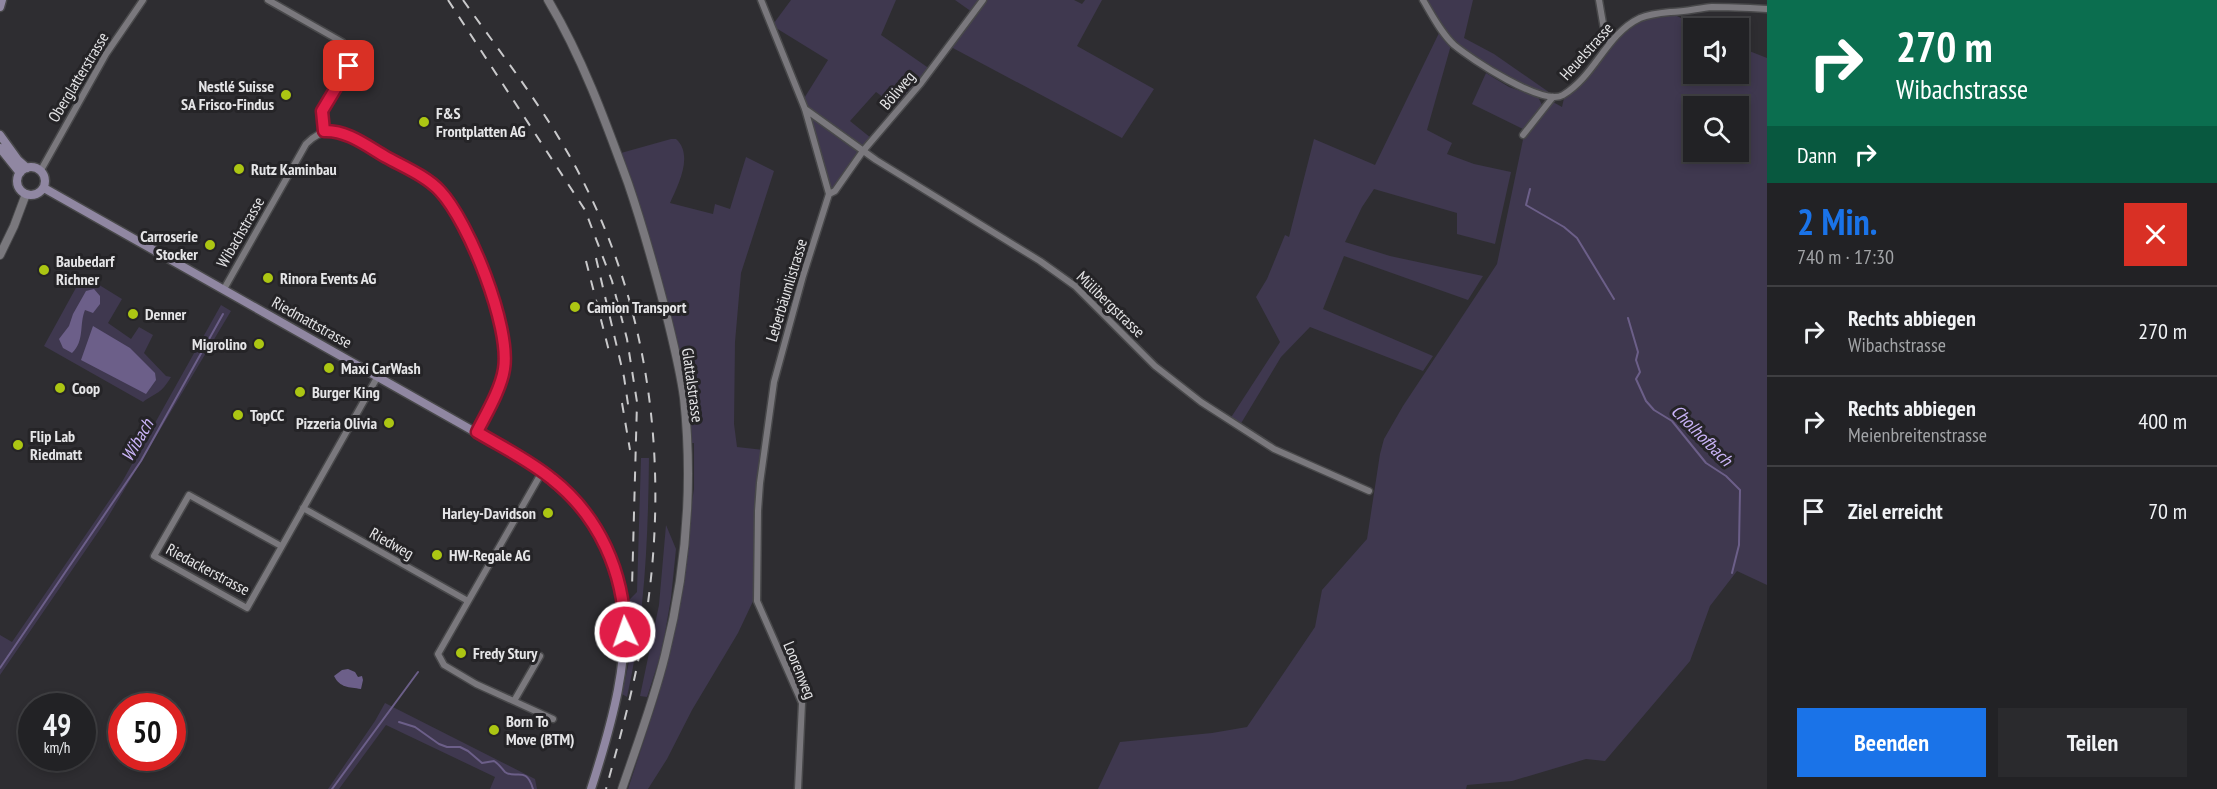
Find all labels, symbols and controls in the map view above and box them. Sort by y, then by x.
street label: Heuelstrasse [1555,18,1617,84]
map controls [1683,18,1749,162]
button: sound [1683,18,1749,84]
text: 270 m [1896,19,1993,74]
icon: right [1797,24,1875,102]
street label: Oberglatterstrasse [43,28,113,126]
pin [323,40,374,91]
icon: arrive [332,49,365,82]
street label: Böliweg [875,67,919,113]
text: Wibachstrasse [1896,72,2028,106]
place label: Nestlé Suisse SA Frisco-Findus [181,76,274,114]
marker: Nestlé Suisse SA Frisco-Findus [279,88,293,102]
button: search [1683,96,1749,162]
place label: F&S Frontplatten AG [436,103,526,141]
marker: F&S Frontplatten AG [417,115,431,129]
icon: right [1849,138,1882,171]
text: Dann [1797,141,1837,169]
place label: Rutz Kaminbau [251,159,337,179]
marker: Rutz Kaminbau [232,162,246,176]
street label: Wibachstrasse [212,193,268,271]
text: 2 Min. [1797,198,1877,245]
button: close [2124,203,2187,266]
place label: Carroserie Stocker [140,226,198,264]
street label: Leberbäumlistrasse [761,236,811,344]
marker: Carroserie Stocker [203,238,217,252]
text: 740 m · 17:30 [1797,244,1894,270]
place label: Baubedarf Richner [56,251,115,289]
marker: Baubedarf Richner [37,263,51,277]
street label: Mülibergstrasse [1073,267,1149,341]
place label: Rinora Events AG [280,268,376,288]
marker: Rinora Events AG [261,271,275,285]
street label: Riedmattstrasse [269,292,355,352]
place label: Camion Transport [587,297,687,317]
marker: Camion Transport [568,300,582,314]
place label: Denner [145,304,187,324]
text: Rechts abbiegen [1848,304,1976,332]
marker: Denner [126,307,140,321]
icon: right [1797,315,1830,348]
text: 270 m [2138,317,2187,345]
text: Wibachstrasse [1848,332,1946,358]
place label: Migrolino [192,334,247,354]
marker: Migrolino [252,337,266,351]
street label: Glattalstrasse [678,346,708,424]
place label: Maxi CarWash [341,358,421,378]
marker: Maxi CarWash [322,361,336,375]
place label: Coop [72,378,100,398]
marker: Coop [53,381,67,395]
place label: Burger King [312,382,380,402]
marker: Burger King [293,385,307,399]
text: Rechts abbiegen [1848,394,1976,422]
water label: Cholhofbach [1666,399,1738,471]
place label: TopCC [250,405,285,425]
icon: right [1797,405,1830,438]
text: 400 m [2138,407,2187,435]
marker: TopCC [231,408,245,422]
place label: Pizzeria Olivia [296,413,377,433]
water label: Wibach [116,414,159,465]
marker: Pizzeria Olivia [382,416,396,430]
text: Meienbreitenstrasse [1848,422,1987,448]
place label: Flip Lab Riedmatt [30,426,82,464]
marker: Flip Lab Riedmatt [11,438,25,452]
icon: arrive [1797,495,1830,528]
text: Ziel erreicht [1848,497,1943,525]
text: 70 m [2148,497,2187,525]
place label: Harley-Davidson [442,503,536,523]
marker: Harley-Davidson [541,506,555,520]
street label: Riedweg [366,523,418,563]
street label: Riedackerstrasse [163,539,253,599]
place label: HW-Regale AG [449,545,530,565]
marker: HW-Regale AG [430,548,444,562]
position arrow [593,600,657,664]
street label: Loorenweg [779,638,821,702]
place label: Fredy Stury [473,643,538,663]
marker: Fredy Stury [454,646,468,660]
speed limit sign: 50 [108,693,186,771]
text: 49 [43,705,71,744]
button: Beenden [1797,708,1986,777]
button: Teilen [1998,708,2187,777]
place label: Born To Move (BTM) [506,711,575,749]
marker: Born To Move (BTM) [487,723,501,737]
text: km/h [44,738,70,757]

